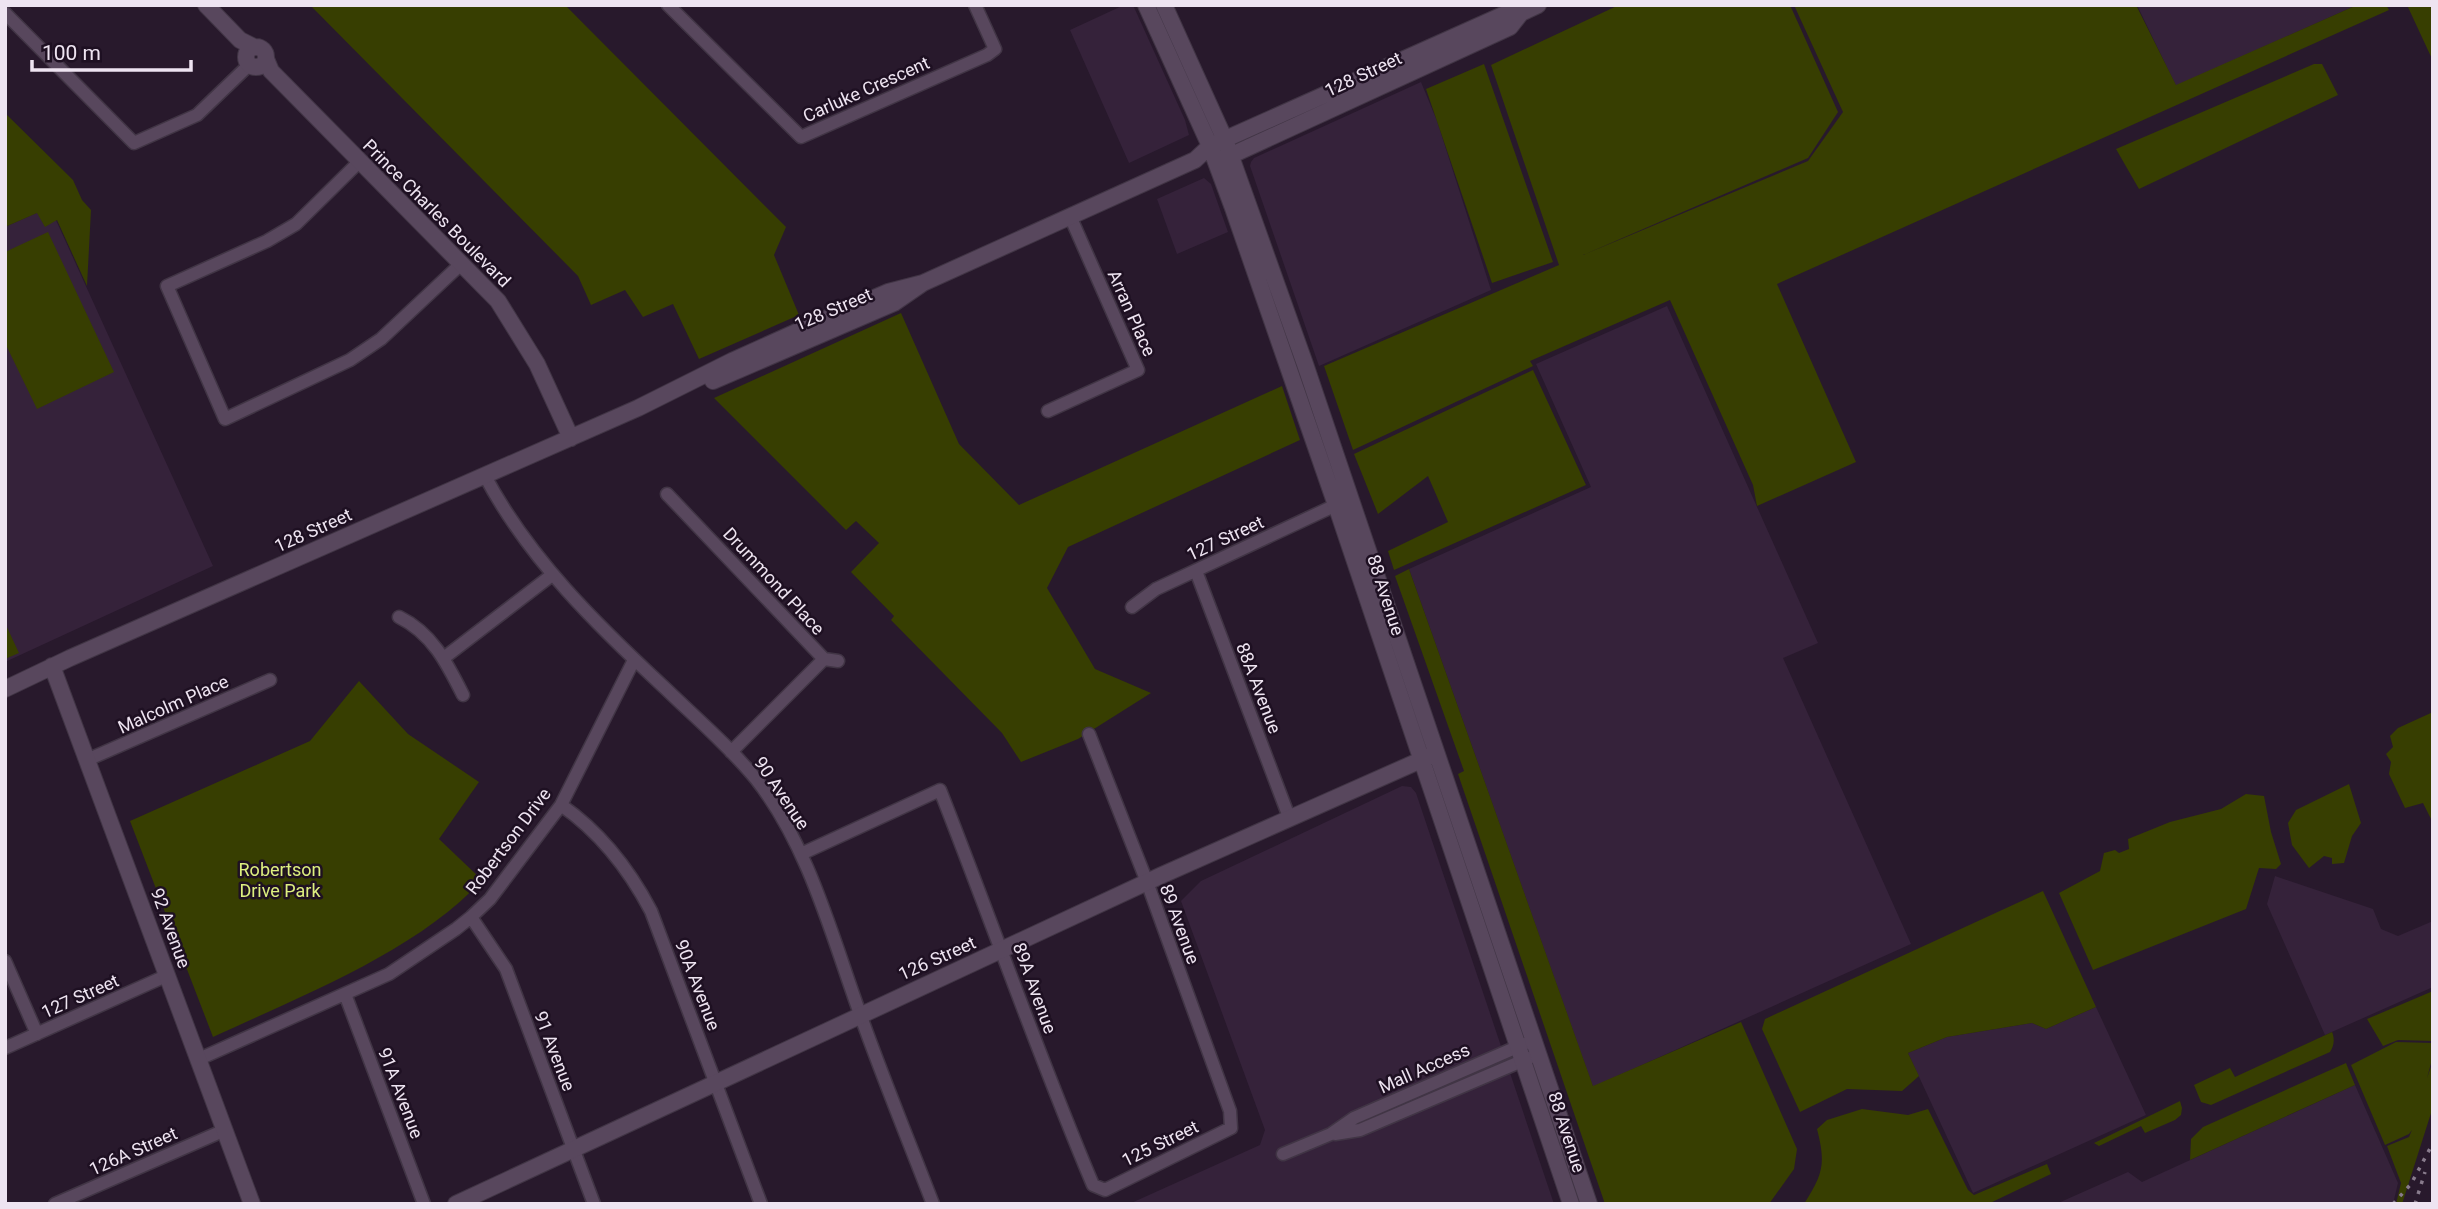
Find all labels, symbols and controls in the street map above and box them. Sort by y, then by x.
scale bar [32,28,191,72]
text: 100 m [42,41,101,65]
street label: 128 Street [1321,47,1405,101]
street label: Carluke Crescent [800,52,933,126]
street label: Prince Charles Boulevard [359,135,515,291]
street label: Arran Place [1104,267,1160,359]
street label: 128 Street [791,283,875,335]
street label: 128 Street [271,504,355,556]
street label: 127 Street [1183,511,1267,565]
street label: Drummond Place [719,523,829,639]
street label: 88 Avenue [1363,552,1409,638]
street label: 88A Avenue [1232,640,1286,736]
street label: Malcolm Place [115,670,231,738]
street label: 90 Avenue [750,752,814,834]
street label: Robertson Drive [461,784,555,898]
park label: Robertson Drive Park [239,859,321,901]
street label: 89 Avenue [1156,881,1204,967]
street label: 92 Avenue [147,885,195,971]
street label: 126 Street [895,932,979,984]
street label: 90A Avenue [671,937,725,1033]
street label: 89A Avenue [1009,940,1061,1036]
street label: 127 Street [38,970,122,1022]
street label: 91 Avenue [530,1008,580,1094]
street label: Mall Access [1375,1039,1473,1097]
street label: 91A Avenue [374,1045,428,1141]
street label: 88 Avenue [1544,1089,1590,1175]
street label: 125 Street [1118,1115,1202,1170]
street label: 126A Street [86,1122,180,1180]

